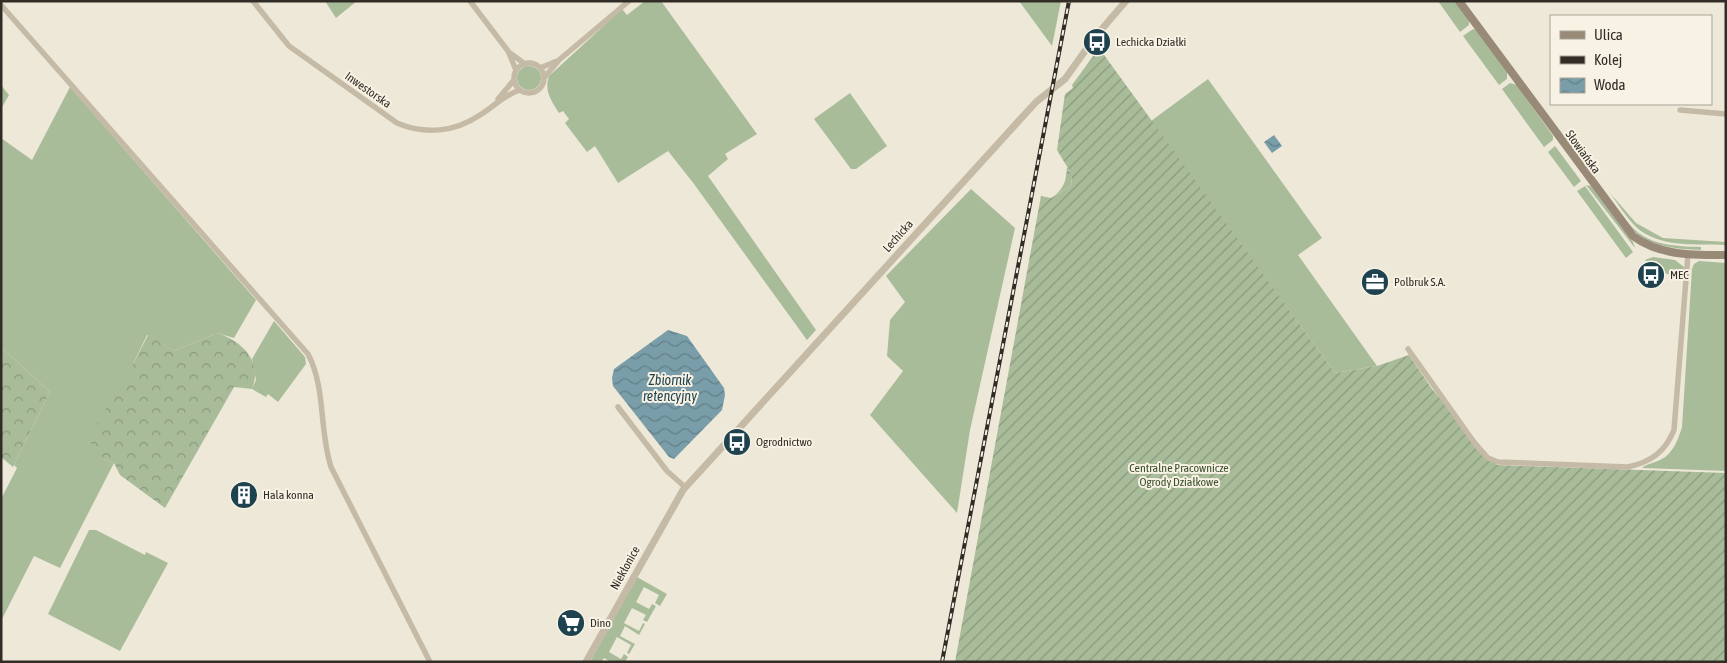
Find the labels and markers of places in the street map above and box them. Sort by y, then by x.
bus stop icon: Lechicka Działki [1082,27,1112,57]
place label: Lechicka Działki [1116,35,1186,49]
bus stop icon: MEC [1636,260,1666,290]
office icon: Polbruk S.A. [1360,267,1390,297]
place label: MEC [1670,268,1689,282]
place label: Polbruk S.A. [1394,275,1446,289]
bus stop icon: Ogrodnictwo [722,427,752,457]
place label: Ogrodnictwo [756,435,813,449]
building icon: Hala konna [229,480,259,510]
place label: Hala konna [263,488,314,502]
supermarket icon: Dino [556,608,586,638]
place label: Dino [590,616,611,630]

